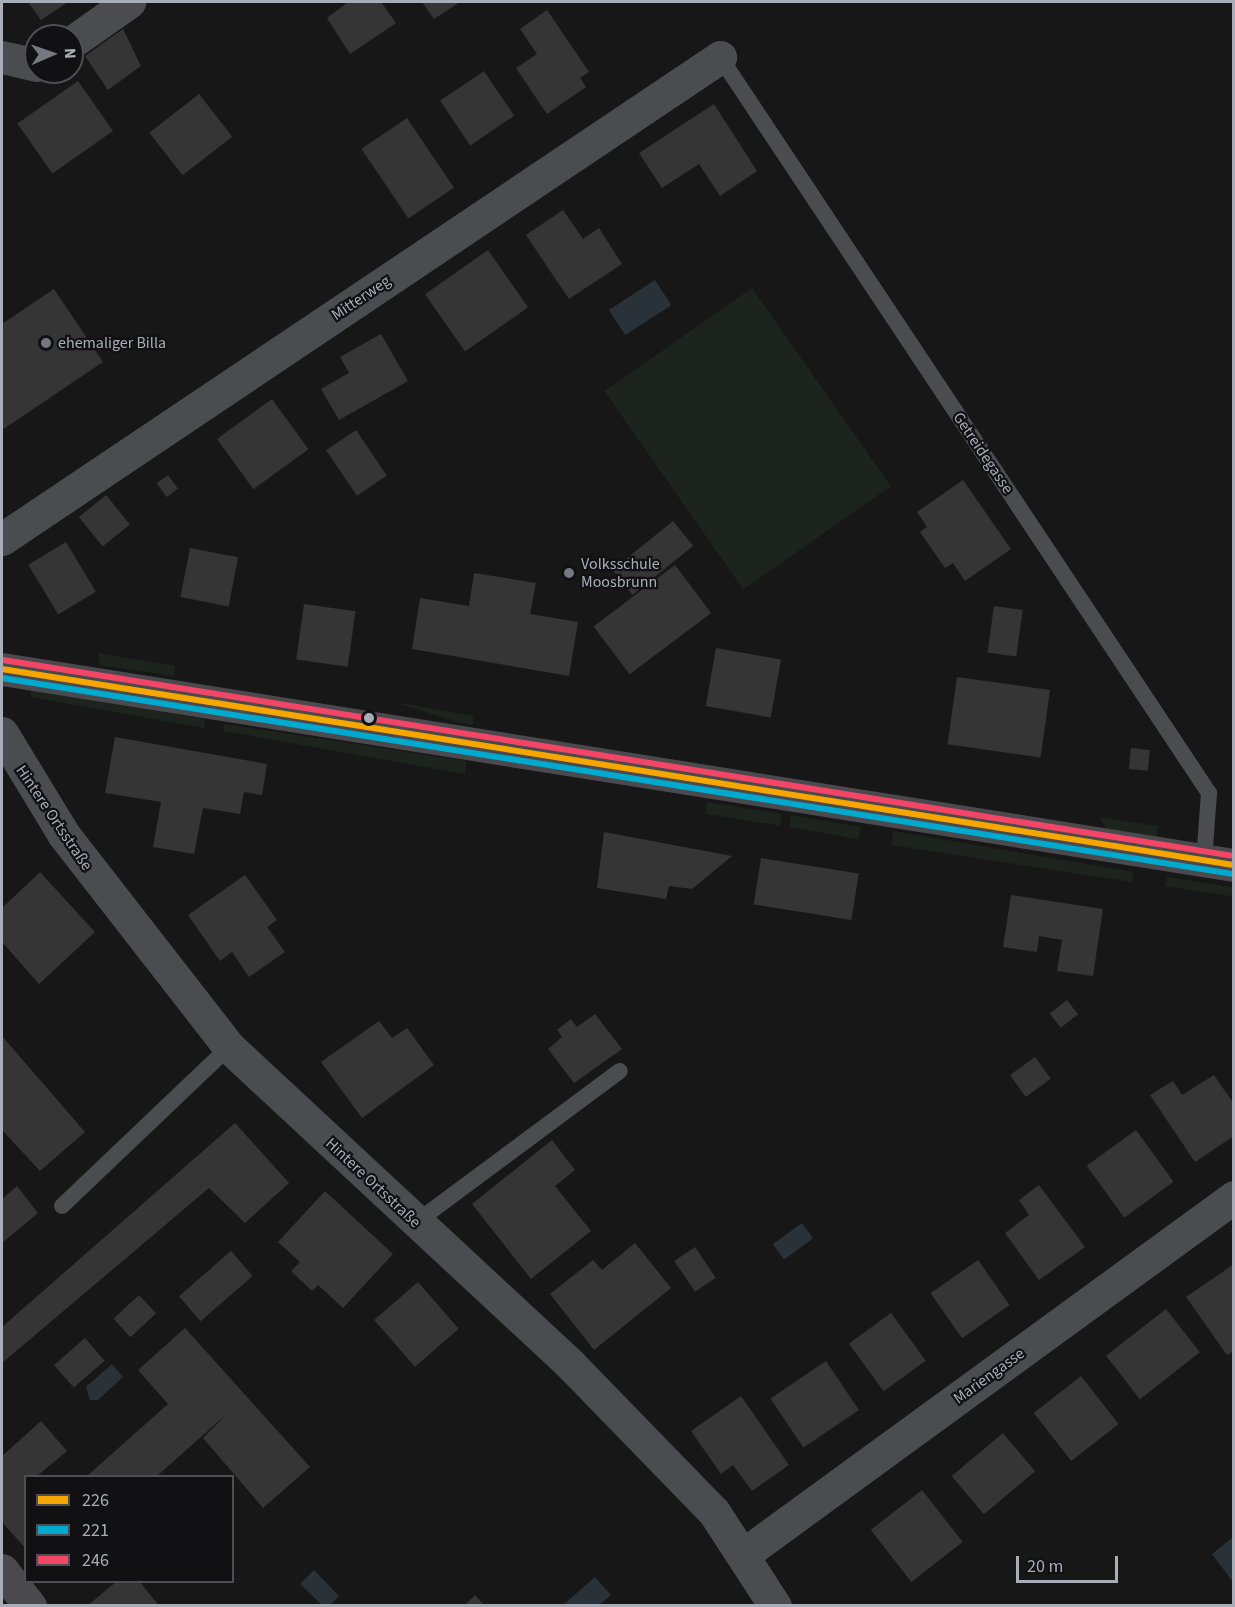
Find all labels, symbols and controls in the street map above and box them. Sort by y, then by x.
north arrow [24,24,84,84]
text: N [59,48,81,59]
street label: Mitterweg [328,271,394,325]
place label: ehemaliger Billa [58,333,166,353]
marker: ehemaliger Billa [39,336,53,350]
street label: Getreidegasse [949,409,1017,497]
place label: Volksschule Moosbrunn [581,554,660,592]
marker: Volksschule Moosbrunn [562,566,576,580]
unlabelled marker [363,712,375,724]
street label: Hintere Ortsstraße [12,762,96,874]
street label: Hintere Ortsstraße [321,1134,425,1232]
street label: Mariengasse [950,1344,1028,1408]
legend [24,1475,234,1583]
text: 226 [82,1488,109,1513]
text: 221 [82,1518,109,1543]
scale bar [1019,1544,1121,1582]
text: 246 [82,1548,109,1573]
text: 20 m [1027,1554,1063,1579]

